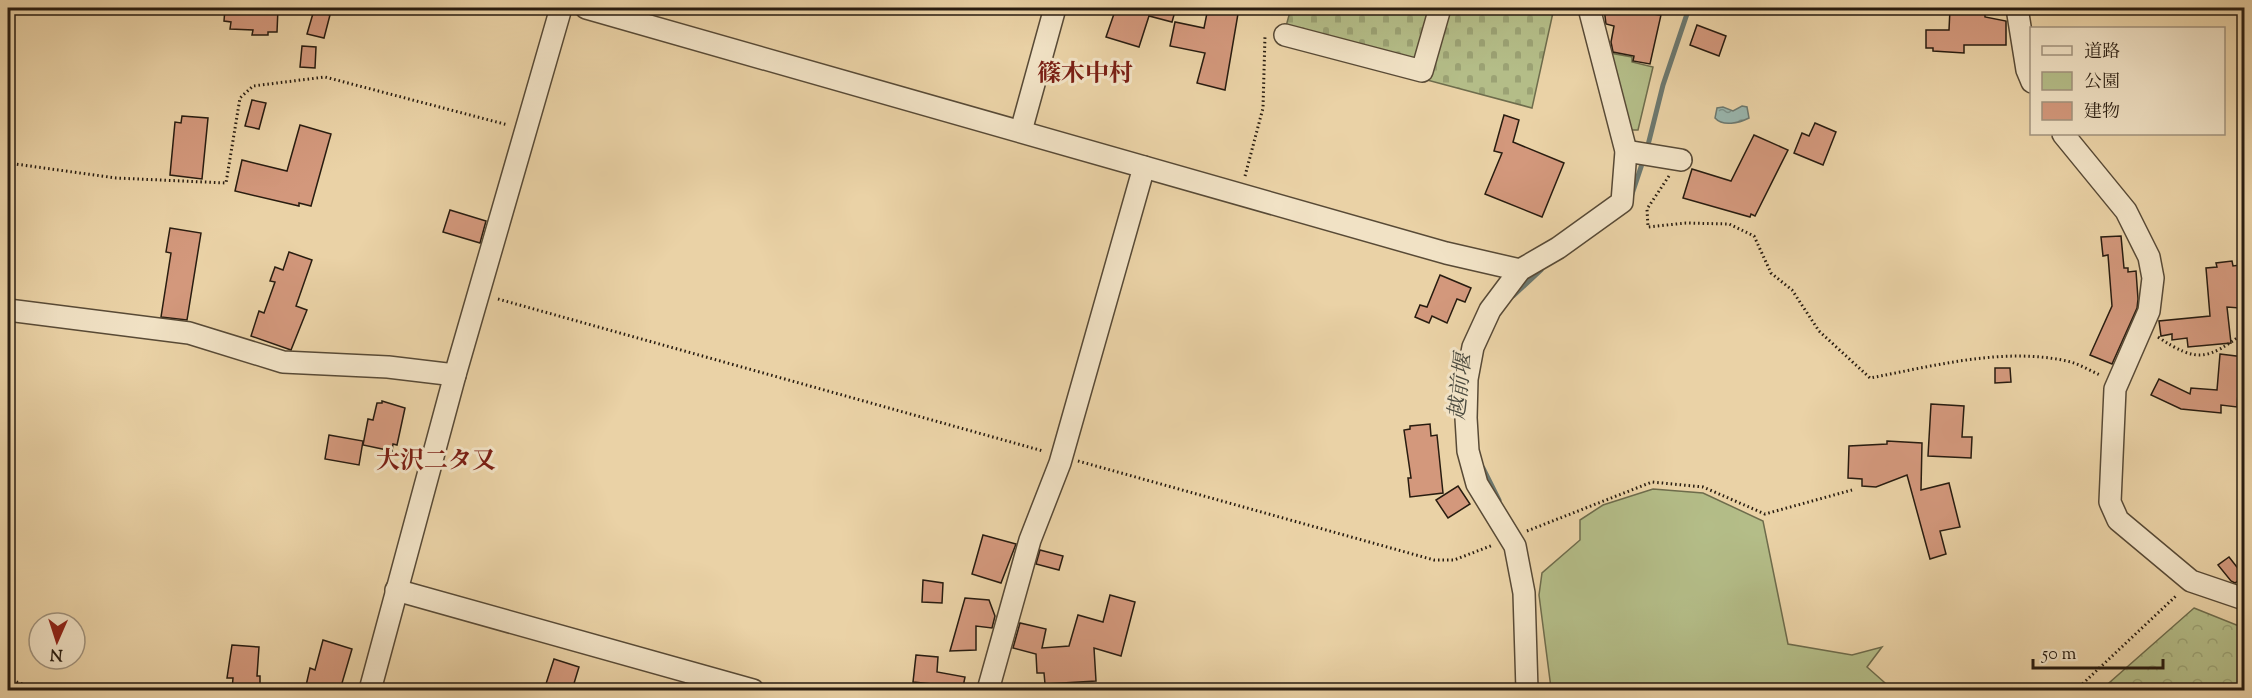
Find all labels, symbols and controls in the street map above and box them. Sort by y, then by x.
legend [2030,27,2225,135]
text: 道路 [2084,40,2120,66]
district label: 篠木中村 [1037,58,1133,92]
text: 公園 [2084,70,2120,96]
text: 建物 [2084,100,2120,126]
water label: 越前堰 [1443,349,1482,421]
district label: 大沢二タ又 [376,445,496,479]
north arrow [27,611,87,671]
scale bar [2033,632,2164,670]
text: N [49,642,63,665]
text: 50 m [2041,642,2077,668]

